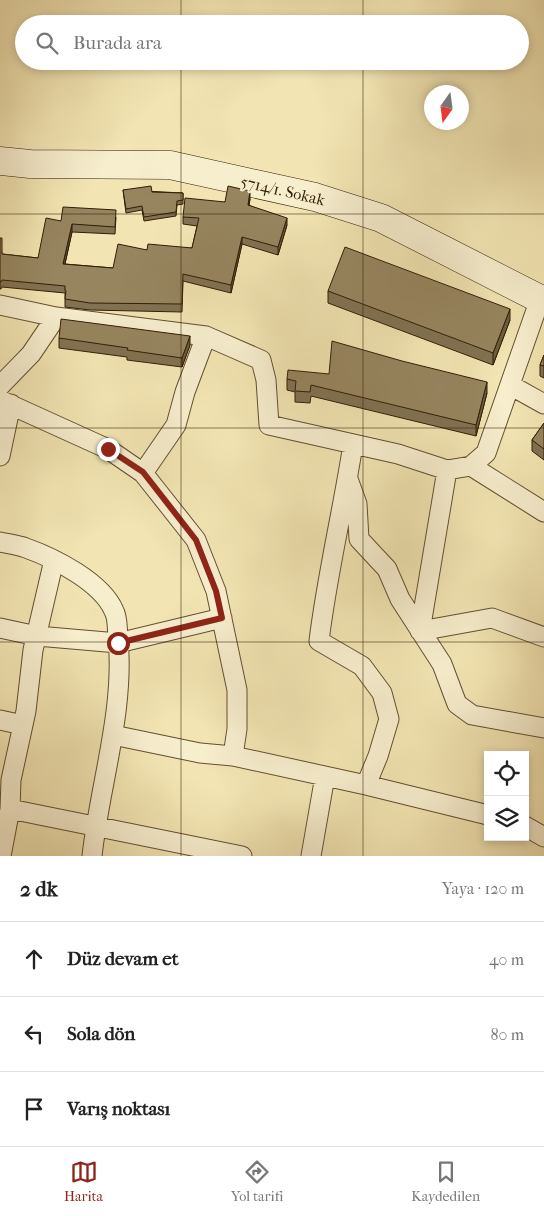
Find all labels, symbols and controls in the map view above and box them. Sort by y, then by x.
search box [15,15,529,70]
icon: search [33,29,61,57]
text: Burada ara [73,32,162,54]
north arrow [424,85,469,130]
street label: 5714/1. Sokak [239,172,328,210]
route end [97,438,120,461]
route start [107,632,130,655]
map controls [484,751,529,841]
button: locate [484,751,529,796]
button: layers [484,796,529,841]
text: 2 dk [20,877,58,901]
text: Yaya · 120 m [442,879,524,898]
icon: ahead [20,945,48,973]
text: Düz devam et [67,948,178,970]
text: 40 m [489,950,524,969]
icon: left [20,1020,48,1048]
text: Sola dön [67,1023,135,1045]
text: 80 m [490,1025,524,1044]
icon: arrive [20,1095,48,1123]
text: Varış noktası [67,1098,170,1120]
tab: Harita [64,1158,103,1205]
tab: Yol tarifi [231,1158,283,1205]
tab: Kaydedilen [411,1158,480,1205]

